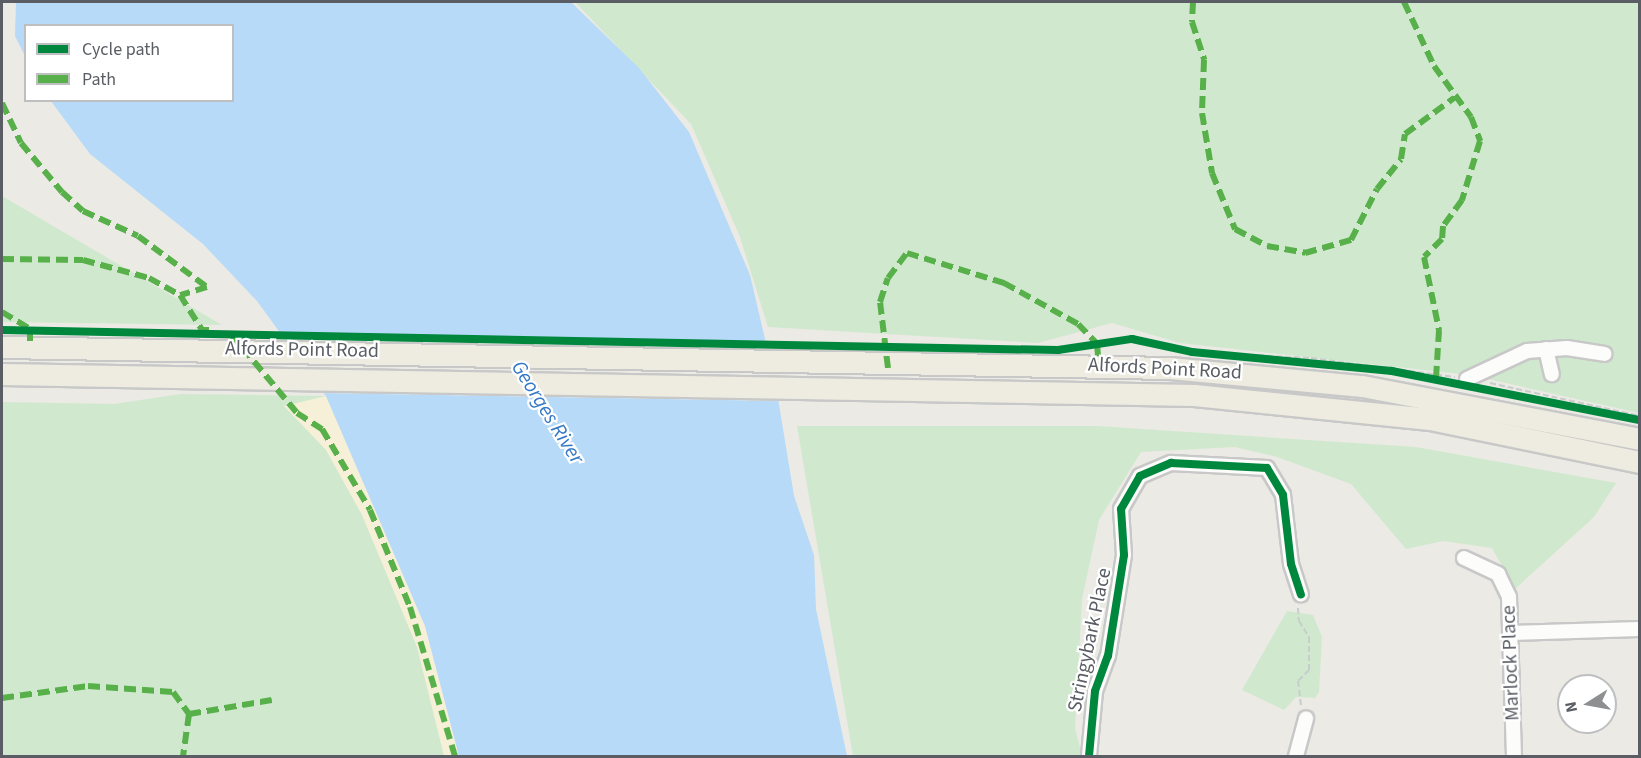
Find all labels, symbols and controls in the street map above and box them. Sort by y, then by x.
legend [24,24,234,102]
text: Cycle path [82,37,160,62]
text: Path [82,67,116,92]
street label: Alfords Point Road [225,337,379,363]
street label: Alfords Point Road [1088,353,1242,385]
water label: Georges River [506,356,590,468]
street label: Stringybark Place [1063,566,1117,714]
street label: Marlock Place [1497,605,1525,721]
north arrow [1557,674,1617,734]
text: N [1559,700,1583,714]

